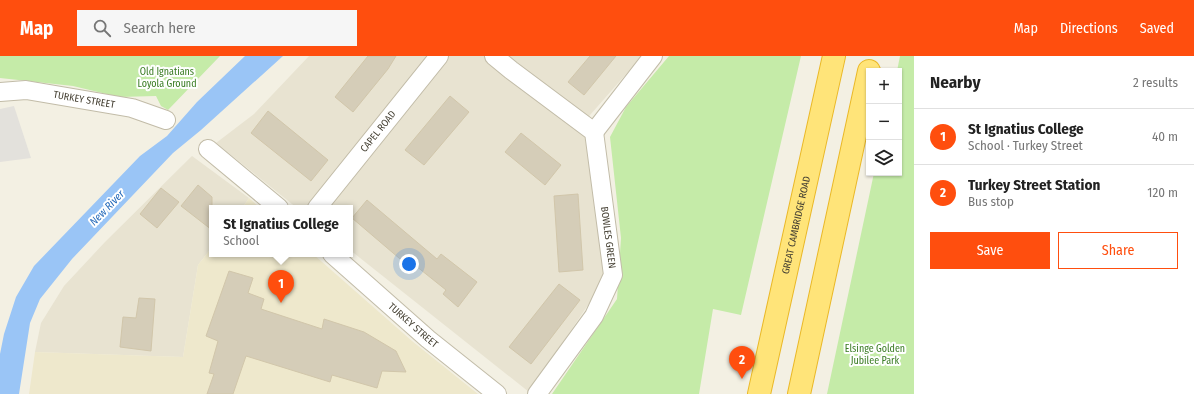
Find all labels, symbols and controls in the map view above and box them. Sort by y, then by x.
search box [77,10,357,46]
text: Map [20,17,53,40]
icon: search [91,17,113,39]
text: Search here [123,19,196,37]
text: Map [1014,20,1038,37]
text: Directions [1060,20,1118,37]
text: Saved [1140,20,1174,37]
park label: Old Ignatians Loyola Ground [137,66,197,90]
map controls [866,68,902,176]
button: + [866,68,902,104]
text: Nearby [930,72,981,93]
text: 2 results [1133,75,1178,90]
street label: TURKEY STREET [52,89,116,111]
button: − [866,104,902,140]
street label: CAPEL ROAD [358,108,399,155]
text: St Ignatius College [968,120,1084,138]
text: 1 [940,129,946,144]
text: 40 m [1152,129,1178,144]
text: School · Turkey Street [968,138,1083,153]
button: layers [866,140,902,176]
street label: GREAT CAMBRIDGE ROAD [780,175,813,275]
text: Turkey Street Station [968,176,1100,194]
text: 2 [940,185,946,200]
text: 120 m [1147,185,1178,200]
water label: New River [87,187,128,228]
text: Bus stop [968,194,1014,209]
popup [209,205,353,257]
street label: BOWLES GREEN [598,206,618,269]
text: St Ignatius College [223,215,339,233]
button: Save [930,232,1050,269]
button: Share [1058,232,1178,269]
text: School [223,233,259,248]
your location [399,254,419,274]
pin: 1 [268,270,294,303]
street label: TURKEY STREET [386,301,441,351]
park label: Elsinge Golden Jubilee Park [845,343,905,367]
pin: 2 [729,346,755,379]

